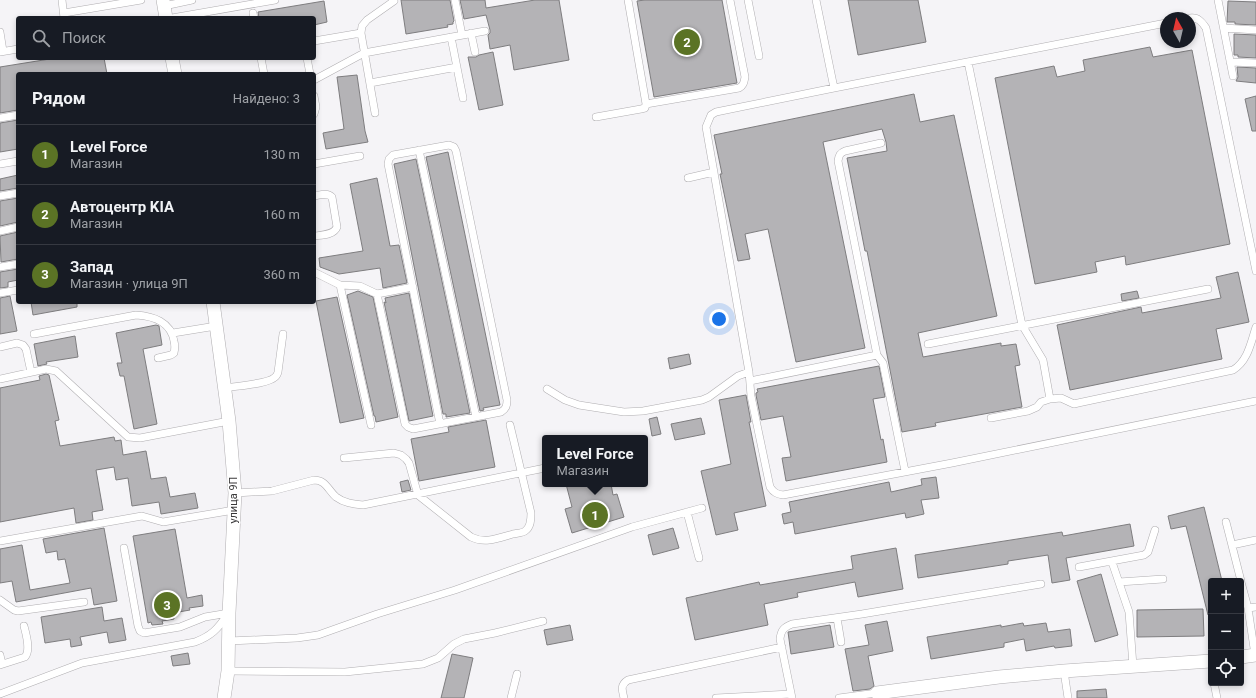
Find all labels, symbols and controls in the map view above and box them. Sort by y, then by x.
north arrow [1160,12,1196,48]
search box [16,16,316,60]
icon: search [30,27,52,49]
pin: 2 [674,27,700,57]
text: Поиск [62,29,106,47]
text: Рядом [32,88,86,108]
text: Найдено: 3 [233,91,300,106]
text: Level Force [70,138,147,156]
text: 1 [41,147,49,162]
text: 130 m [263,147,300,162]
text: Магазин [70,156,123,171]
text: Автоцентр KIA [70,198,174,216]
text: 2 [41,207,49,222]
text: 160 m [263,207,300,222]
text: Магазин [70,216,123,231]
text: Запад [70,258,113,276]
text: 3 [41,267,49,282]
text: 360 m [263,267,300,282]
text: Магазин · улица 9П [70,276,188,291]
your location [709,309,729,329]
popup [542,435,648,487]
text: Level Force [556,445,634,463]
text: Магазин [556,463,609,478]
street label: улица 9П [227,477,240,523]
pin: 1 [582,500,608,530]
map controls [1208,578,1244,686]
button: + [1208,578,1244,614]
pin: 3 [154,590,180,620]
button: − [1208,614,1244,650]
button: locate [1208,650,1244,686]

